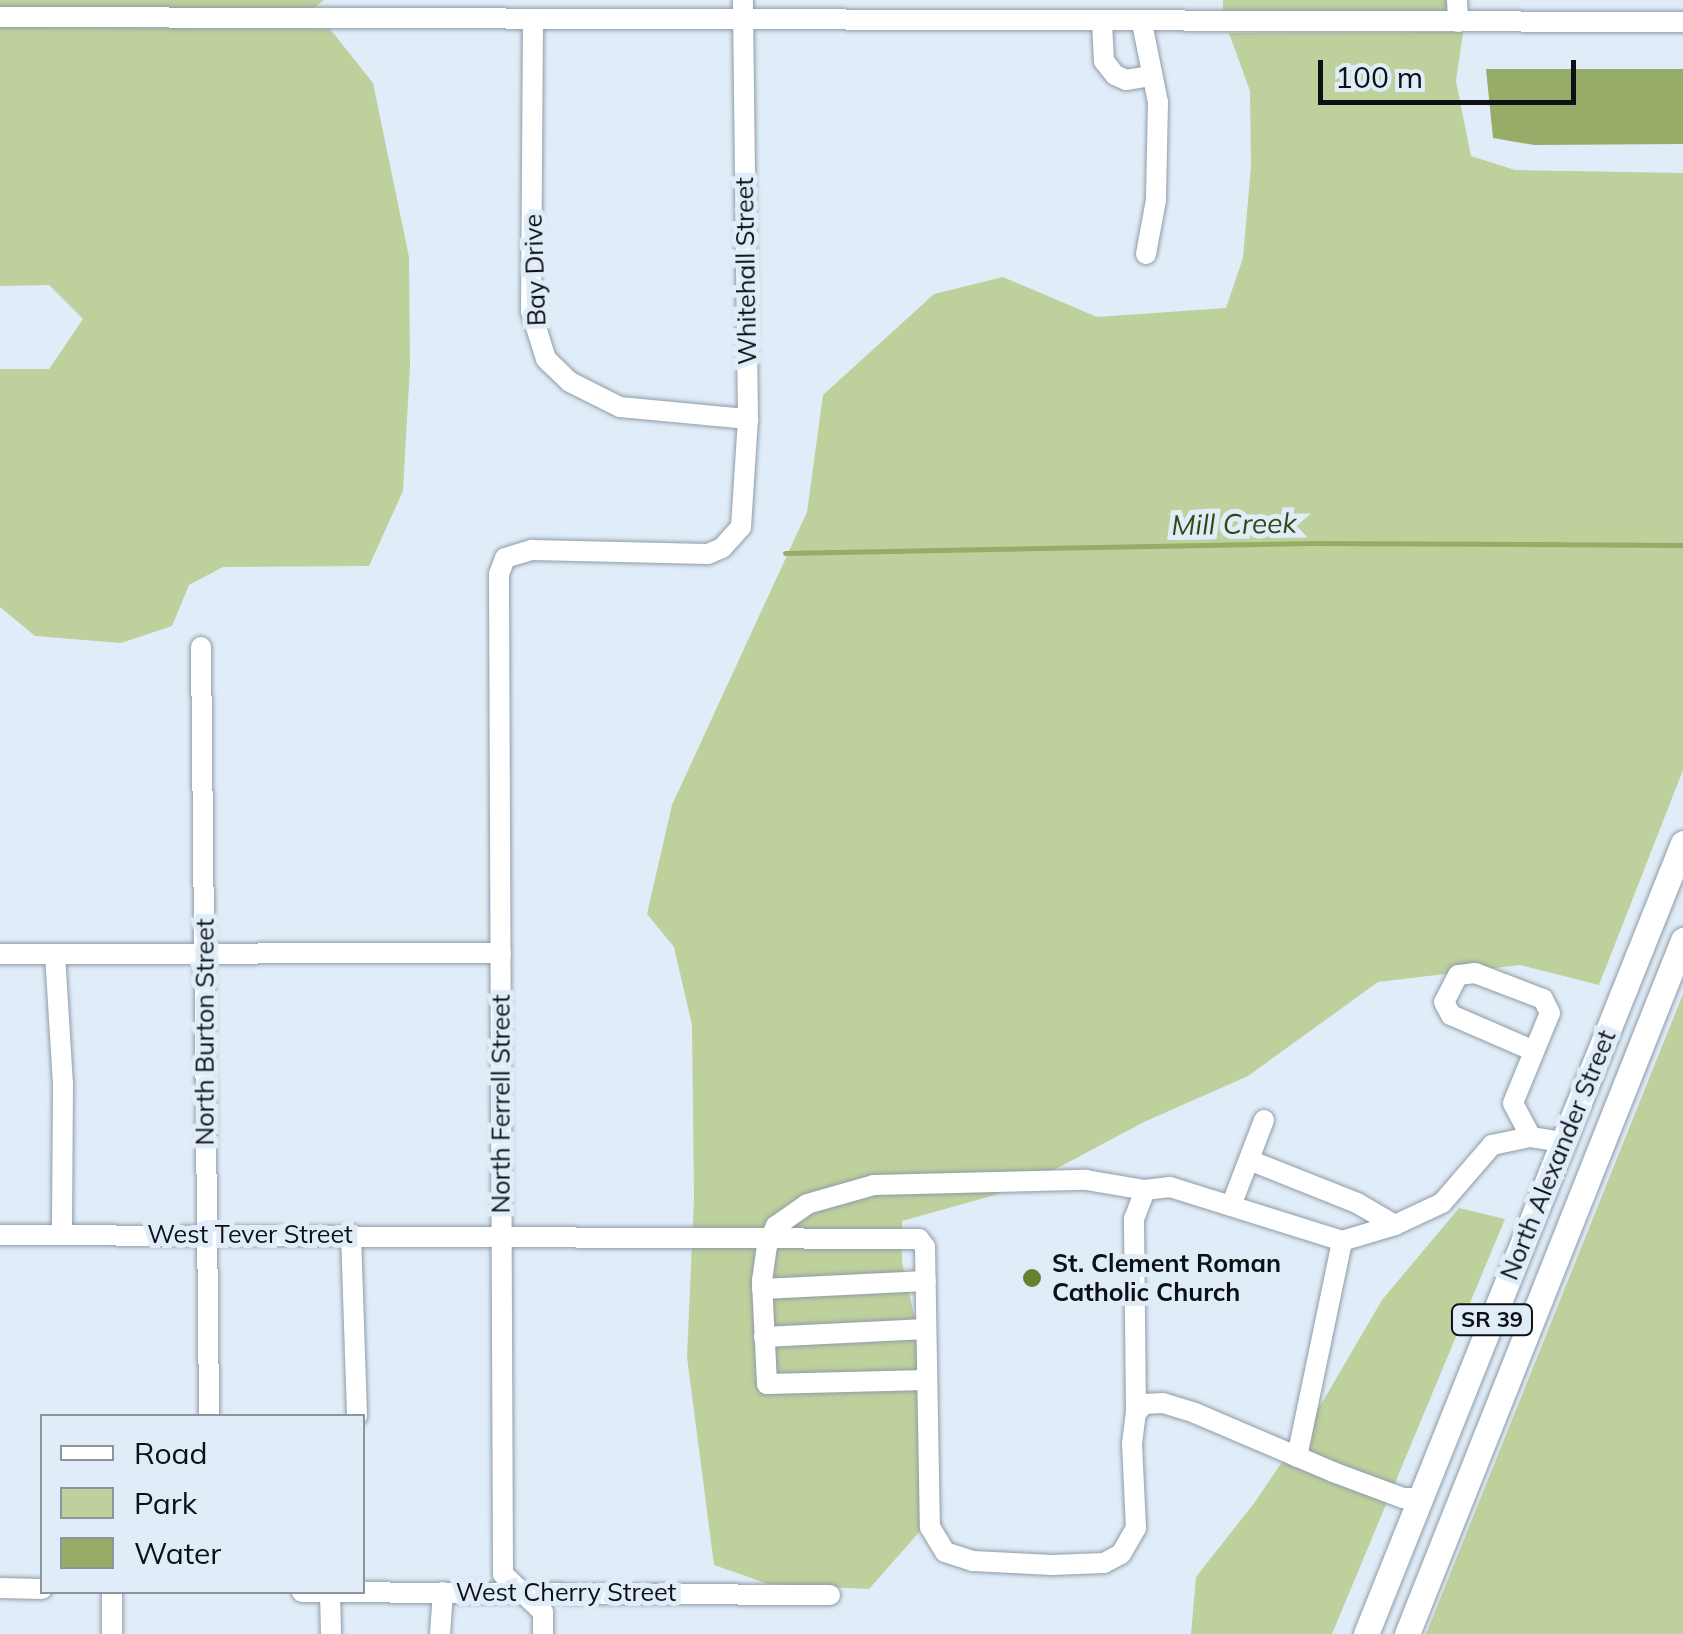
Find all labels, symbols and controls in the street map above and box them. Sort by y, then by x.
scale bar [1323,40,1580,102]
text: 100 m [1335,58,1423,96]
street label: Whitehall Street [729,177,763,365]
street label: Bay Drive [518,213,552,327]
water label: Mill Creek [1171,506,1297,542]
street label: North Burton Street [190,919,220,1145]
street label: North Ferrell Street [486,995,516,1213]
street label: North Alexander Street [1494,1026,1622,1284]
street label: West Tever Street [147,1219,353,1249]
place label: St. Clement Roman Catholic Church [1052,1249,1281,1308]
marker: St. Clement Roman Catholic Church [1021,1267,1043,1289]
road number: SR 39 [1450,1303,1534,1337]
legend [40,1414,365,1594]
text: Road [134,1434,208,1472]
text: Park [134,1484,197,1522]
text: Water [134,1534,221,1572]
street label: West Cherry Street [456,1577,676,1607]

